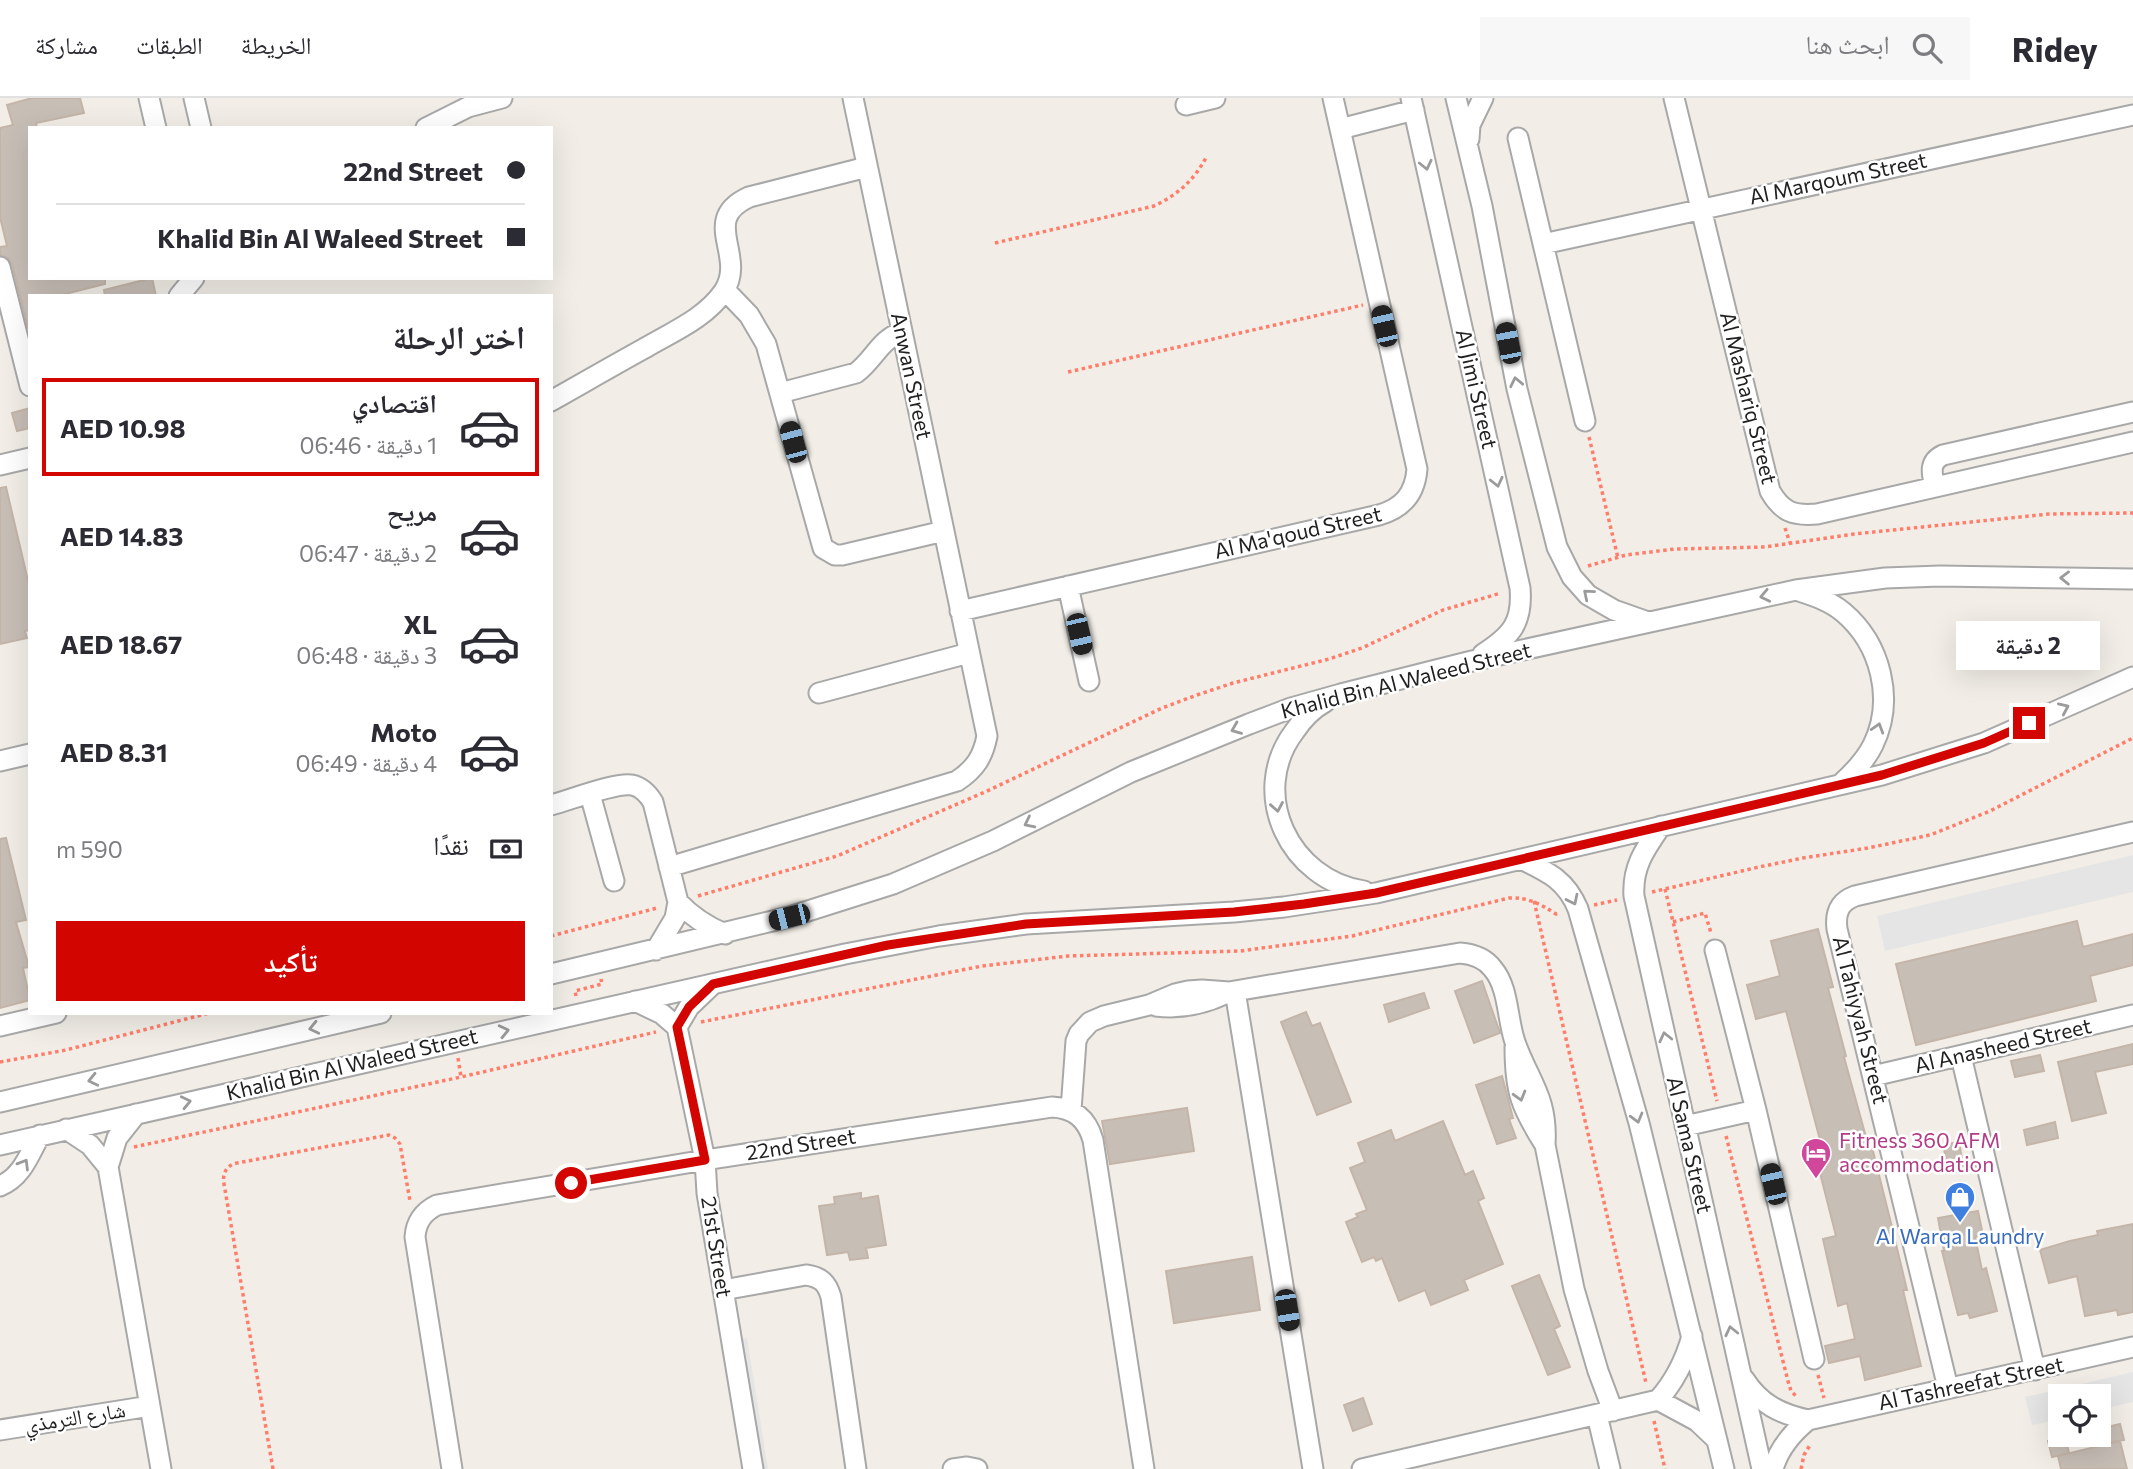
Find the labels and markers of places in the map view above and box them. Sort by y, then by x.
place label: Fitness 360 AFM accommodation [1839,1127,2000,1176]
hotel icon: Fitness 360 AFM accommodation [1799,1136,1833,1180]
shop icon: Al Warqa Laundry [1943,1180,1977,1224]
place label: Al Warqa Laundry [1876,1223,2044,1248]

